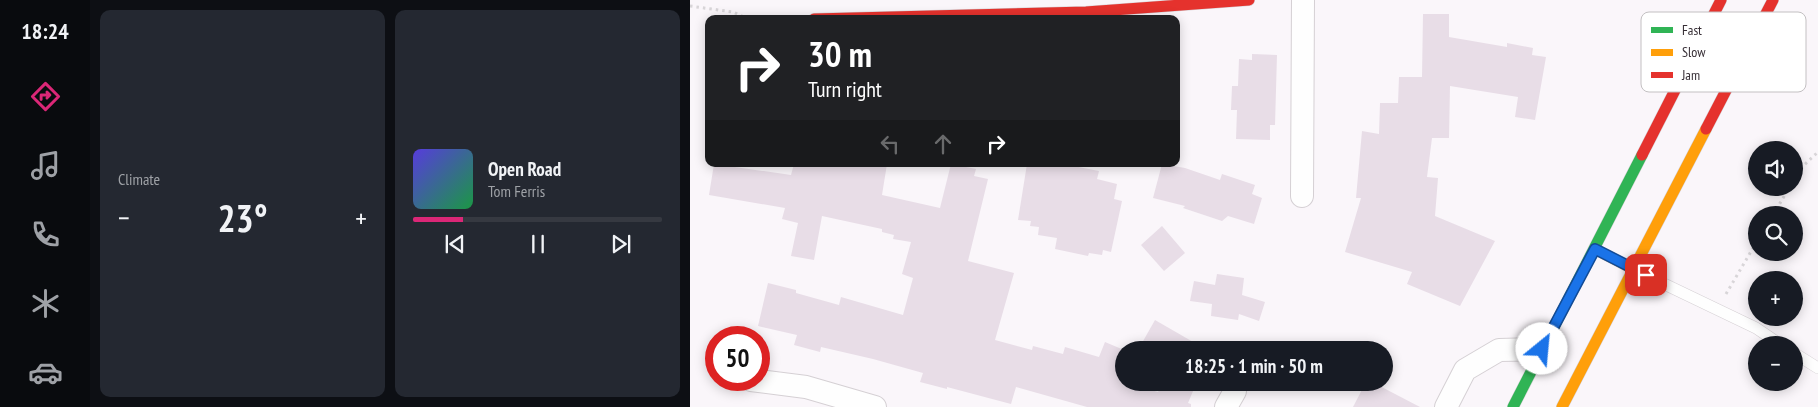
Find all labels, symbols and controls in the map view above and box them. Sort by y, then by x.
legend [1641,12,1806,92]
text: 18:24 [21,17,69,45]
text: Fast [1682,21,1702,39]
text: 30 m [808,31,872,77]
icon: right [725,35,790,100]
text: Slow [1682,43,1706,61]
text: Jam [1681,66,1700,84]
text: Turn right [808,75,882,103]
icon: directions [28,79,63,114]
icon: left [876,130,904,158]
icon: ahead [929,130,957,158]
icon: right [982,130,1010,158]
map controls [1748,141,1803,391]
button: sound [1748,141,1803,196]
icon: music [28,148,63,183]
text: Open Road [488,157,561,181]
text: Climate [118,169,160,189]
text: Tom Ferris [488,181,545,201]
text: 23° [217,193,268,242]
text: − [118,199,130,236]
text: + [355,199,367,236]
button: search [1748,206,1803,261]
icon: phone [28,217,63,252]
icon: previous [441,230,469,258]
icon: pause [524,230,552,258]
icon: next [607,230,635,258]
pin [1625,254,1667,296]
icon: arrive [1632,261,1660,289]
button: + [1748,271,1803,326]
icon: climate [28,286,63,321]
position arrow [1515,322,1567,374]
speed limit sign: 50 [705,326,770,391]
button: − [1748,336,1803,391]
text: 18:25 · 1 min · 50 m [1185,354,1323,378]
icon: car [28,355,63,390]

